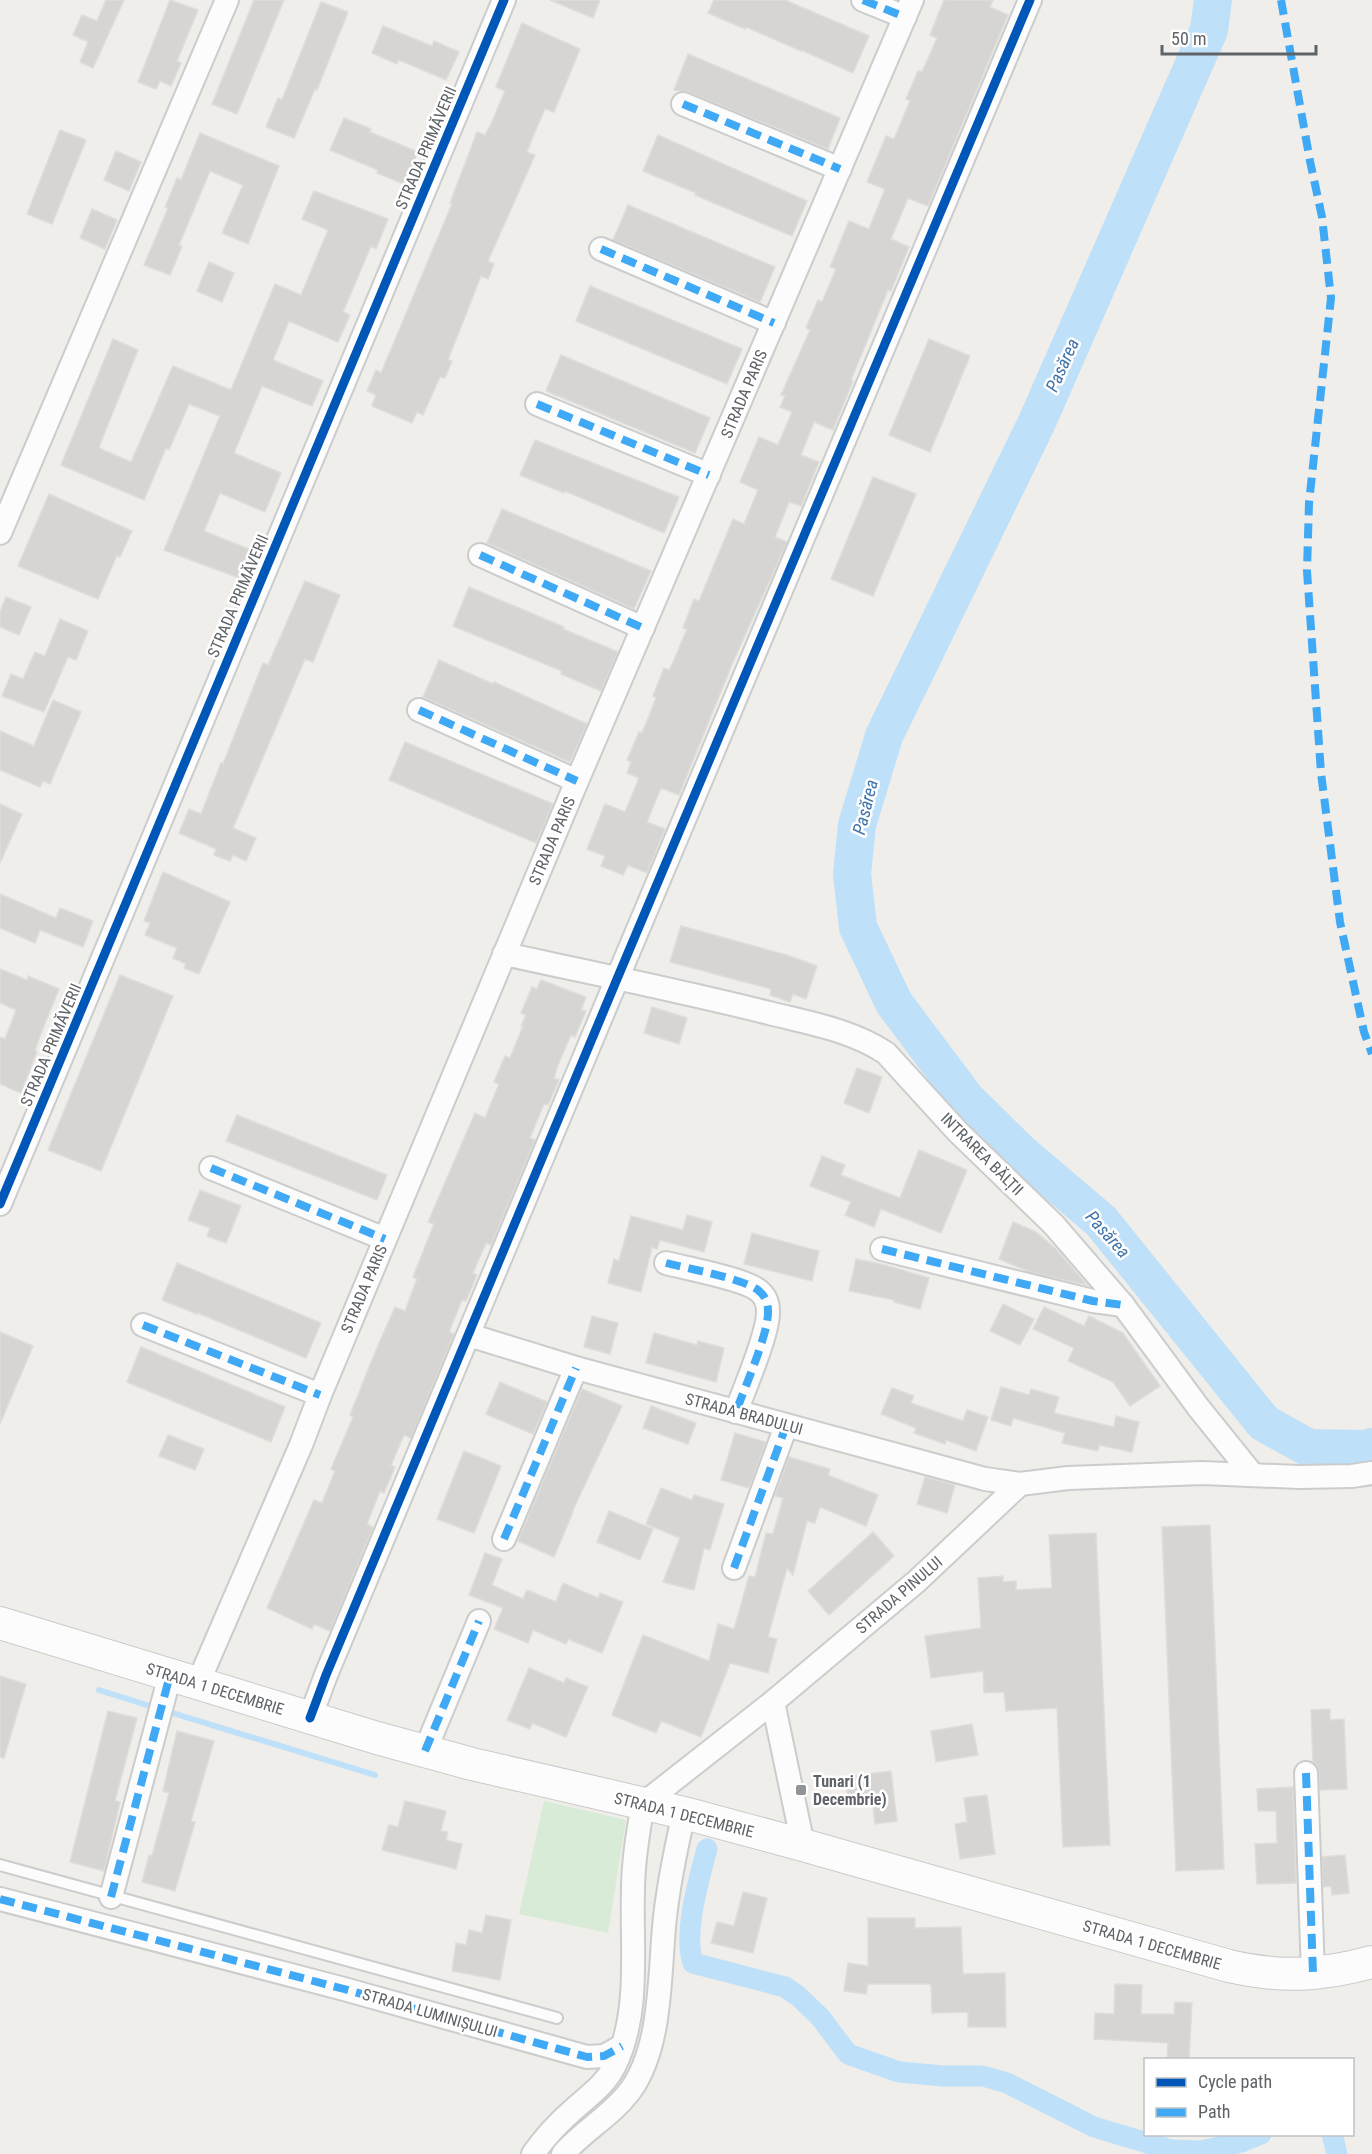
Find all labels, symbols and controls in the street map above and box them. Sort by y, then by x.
scale bar [1162,18,1316,56]
text: 50 m [1171,28,1206,49]
street label: STRADA PRIMĂVERII [392,84,460,212]
water label: Pasărea [1041,335,1083,395]
street label: STRADA PARIS [717,347,771,441]
street label: STRADA PRIMĂVERII [204,532,272,660]
water label: Pasărea [848,777,882,837]
street label: STRADA PARIS [525,794,579,888]
street label: STRADA PRIMĂVERII [17,981,85,1109]
street label: INTRAREA BĂLȚII [936,1109,1027,1200]
water label: Pasărea [1081,1206,1135,1262]
street label: STRADA PARIS [337,1242,391,1336]
street label: STRADA BRADULUI [683,1389,805,1439]
street label: STRADA PINULUI [852,1552,946,1638]
street label: STRADA 1 DECEMBRIE [144,1659,286,1719]
place label: Tunari (1 Decembrie) [813,1772,887,1809]
marker: Tunari (1 Decembrie) [794,1783,808,1797]
street label: STRADA 1 DECEMBRIE [612,1788,756,1842]
street label: STRADA 1 DECEMBRIE [1081,1916,1223,1974]
street label: STRADA LUMINIȘULUI [360,1985,500,2042]
legend [1144,2058,1354,2136]
text: Cycle path [1198,2071,1272,2092]
text: Path [1198,2101,1231,2122]

